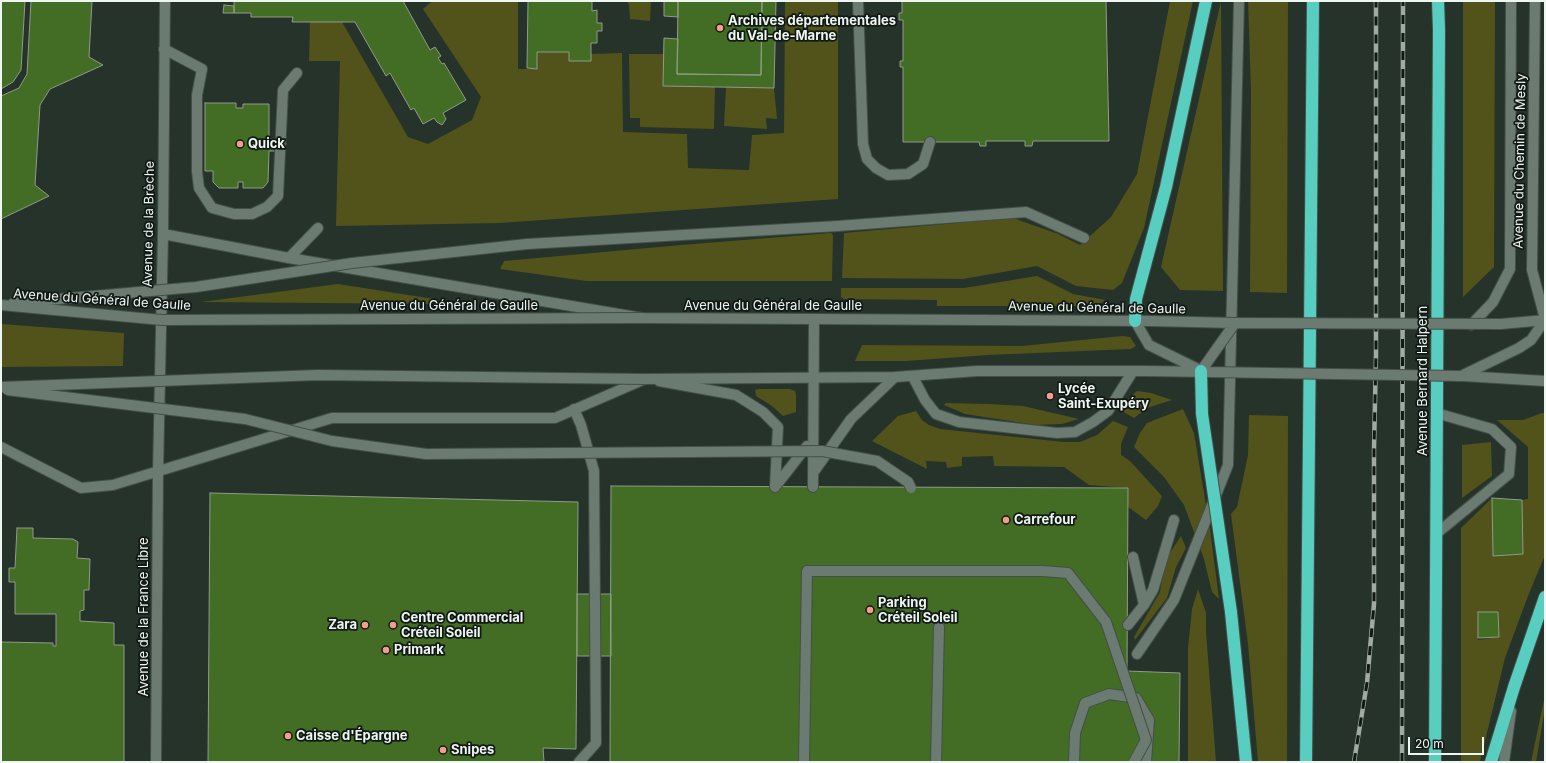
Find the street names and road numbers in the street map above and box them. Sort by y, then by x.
street label: Avenue du Chemin de Mesly [1511,73,1529,249]
street label: Avenue de la Brèche [140,161,158,287]
street label: Avenue du Général de Gaulle [13,286,191,314]
street label: Avenue du Général de Gaulle [360,298,538,314]
street label: Avenue du Général de Gaulle [684,298,862,314]
street label: Avenue du Général de Gaulle [1008,299,1186,317]
street label: Avenue Bernard Halpern [1415,306,1431,456]
street label: Avenue de la France Libre [136,537,152,697]

